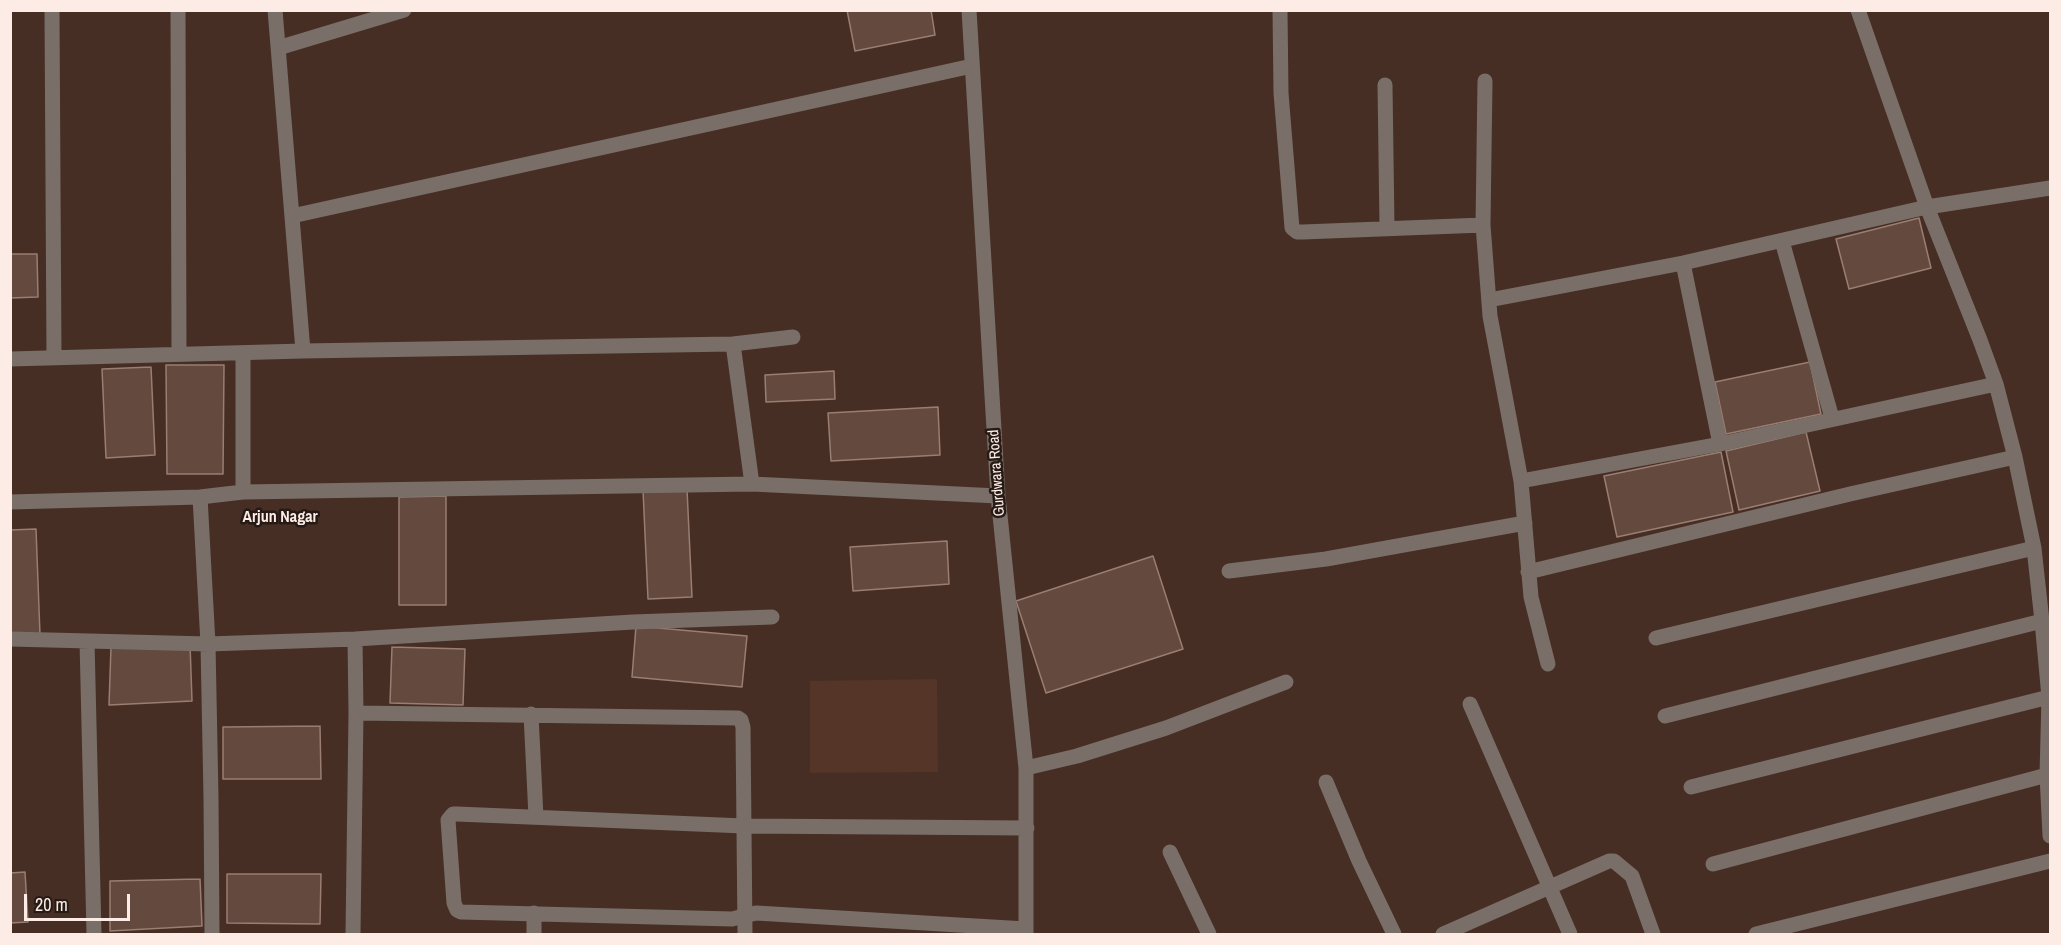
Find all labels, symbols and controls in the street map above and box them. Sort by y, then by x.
street label: Gurdwara Road [985,429,1009,517]
district label: Arjun Nagar [242,508,318,528]
scale bar [27,882,134,920]
text: 20 m [35,892,68,917]

